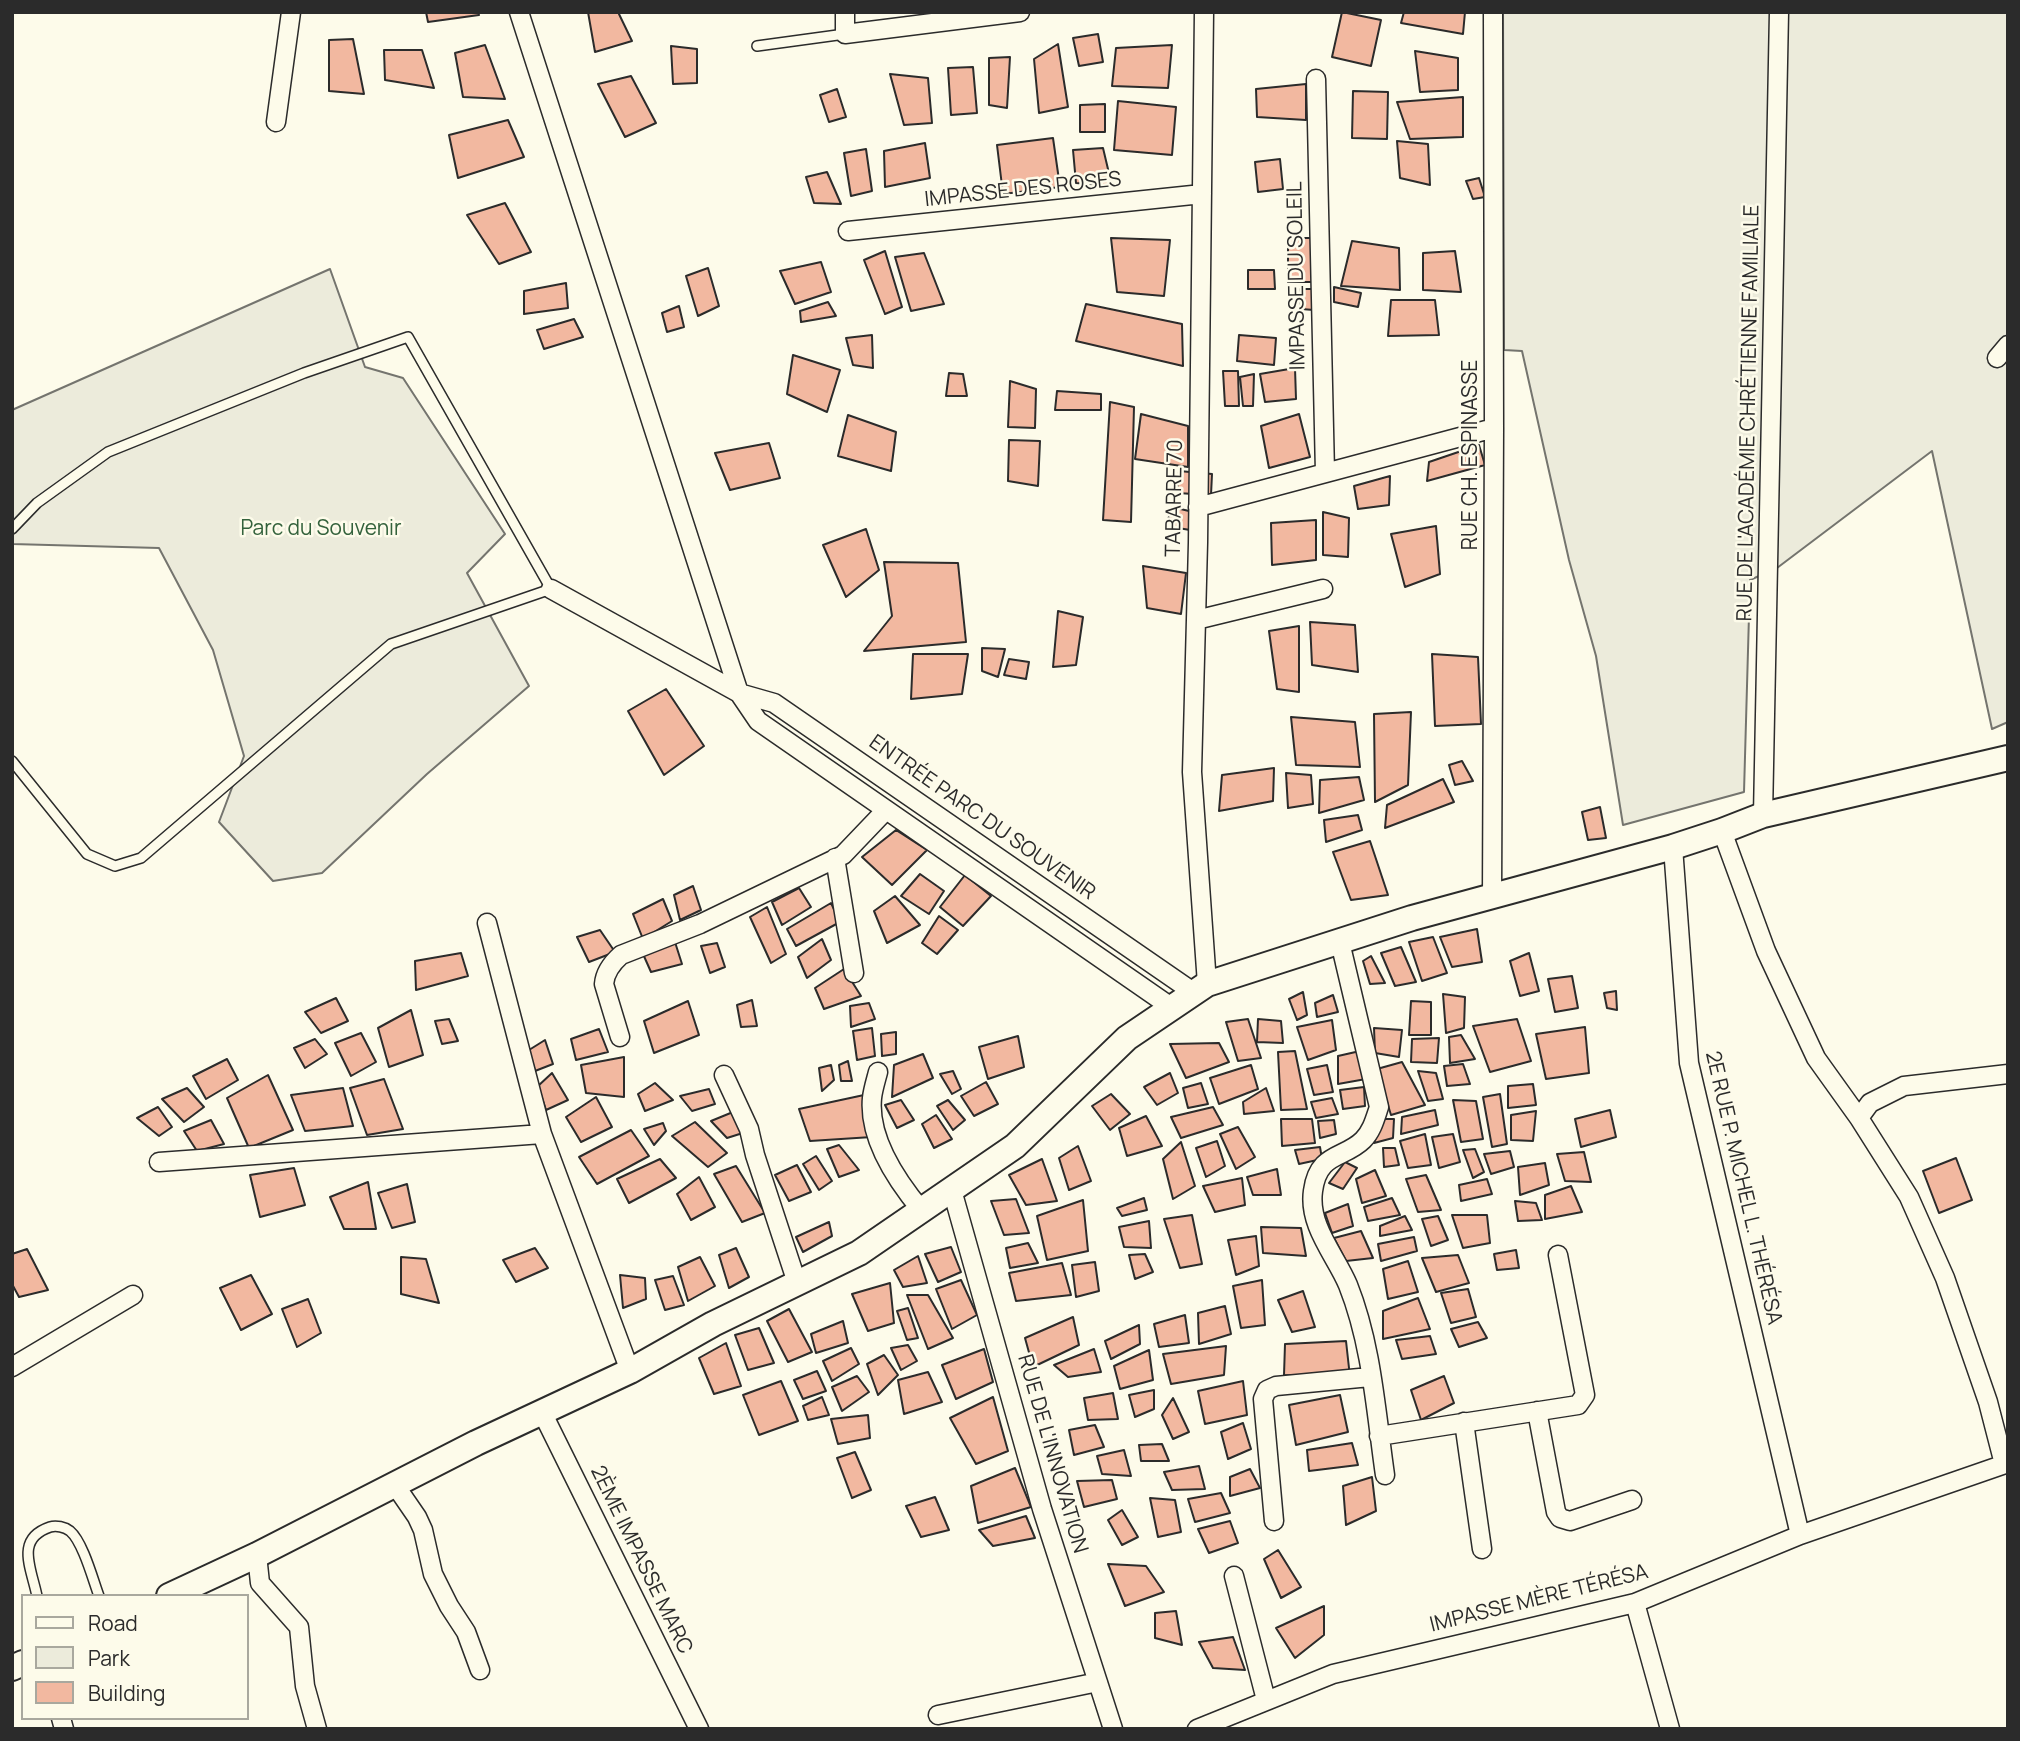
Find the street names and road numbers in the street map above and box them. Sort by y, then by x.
street label: IMPASSE DES ROSES [923,167,1123,213]
street label: IMPASSE DU SOLEIL [1283,181,1311,371]
street label: RUE DE L'ACADÉMIE CHRÉTIENNE FAMILIALE [1733,204,1765,622]
street label: RUE CH. ESPINASSE [1458,360,1484,550]
street label: TABARRE 70 [1161,439,1189,557]
street label: ENTRÉE PARC DU SOUVENIR [864,730,1100,906]
street label: 2E RUE P. MICHEL L. THÉRÉSA [1699,1049,1787,1327]
street label: RUE DE L'INNOVATION [1012,1352,1092,1556]
street label: 2ÈME IMPASSE MARC [584,1462,698,1658]
street label: IMPASSE MÈRE TÉRÉSA [1427,1560,1651,1638]

